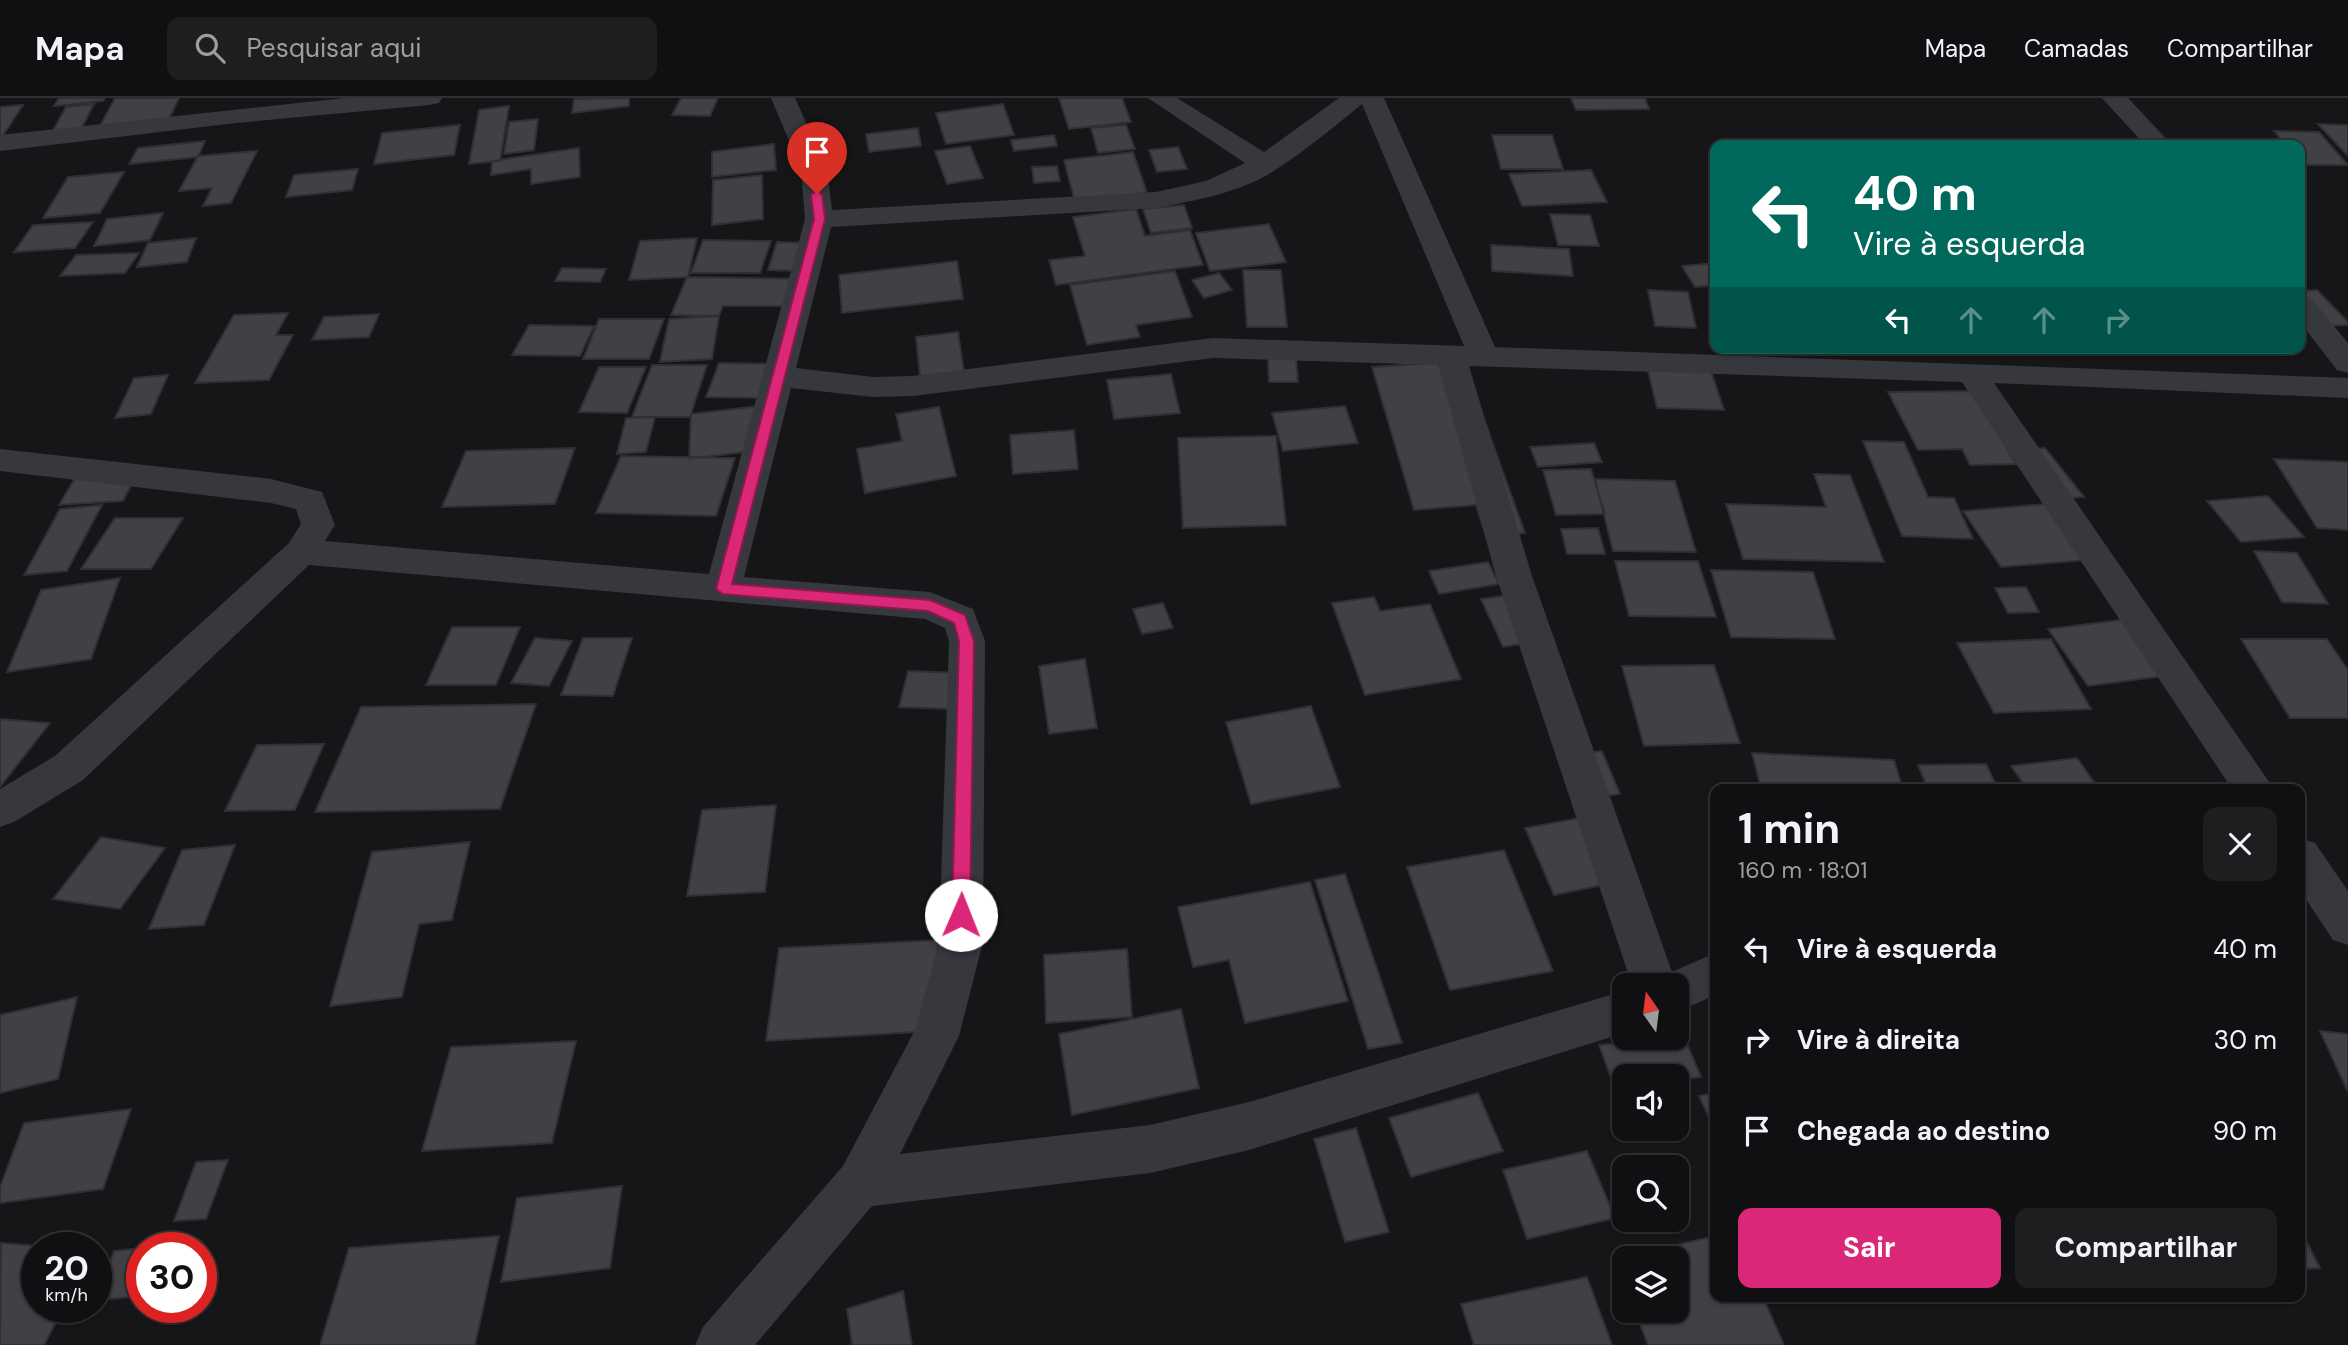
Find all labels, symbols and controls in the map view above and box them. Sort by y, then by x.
search box [167,17,657,80]
text: Mapa [35,27,125,70]
icon: search [191,29,229,67]
text: Pesquisar aqui [247,31,421,65]
text: Mapa [1925,33,1986,64]
text: Camadas [2024,33,2129,64]
text: Compartilhar [2167,33,2313,64]
pin [787,122,847,194]
icon: arrive [798,133,836,171]
text: 40 m [1853,161,1977,225]
icon: left [1738,168,1829,259]
text: Vire à esquerda [1853,223,2085,265]
icon: left [1879,301,1917,339]
icon: ahead [1952,301,1990,339]
icon: ahead [2025,301,2063,339]
icon: right [2098,301,2136,339]
text: 1 min [1738,801,1840,856]
button: close [2203,807,2277,881]
text: 160 m · 18:01 [1738,855,1867,885]
position arrow [924,878,998,952]
icon: left [1738,930,1776,968]
text: Vire à esquerda [1797,932,1997,966]
text: 40 m [2213,932,2277,966]
north arrow [1612,973,1689,1050]
map controls [1612,973,1689,1323]
icon: right [1738,1021,1776,1059]
text: Vire à direita [1797,1023,1960,1057]
text: 30 m [2214,1023,2277,1057]
button: sound [1612,1064,1689,1141]
icon: arrive [1738,1112,1776,1150]
text: Chegada ao destino [1797,1114,2050,1148]
text: 90 m [2213,1114,2277,1148]
button: search [1612,1155,1689,1232]
button: Sair [1738,1208,2001,1288]
button: Compartilhar [2015,1208,2277,1288]
speed limit sign: 30 [126,1232,217,1323]
text: 20 [44,1245,89,1291]
button: layers [1612,1246,1689,1323]
text: km/h [45,1283,88,1307]

